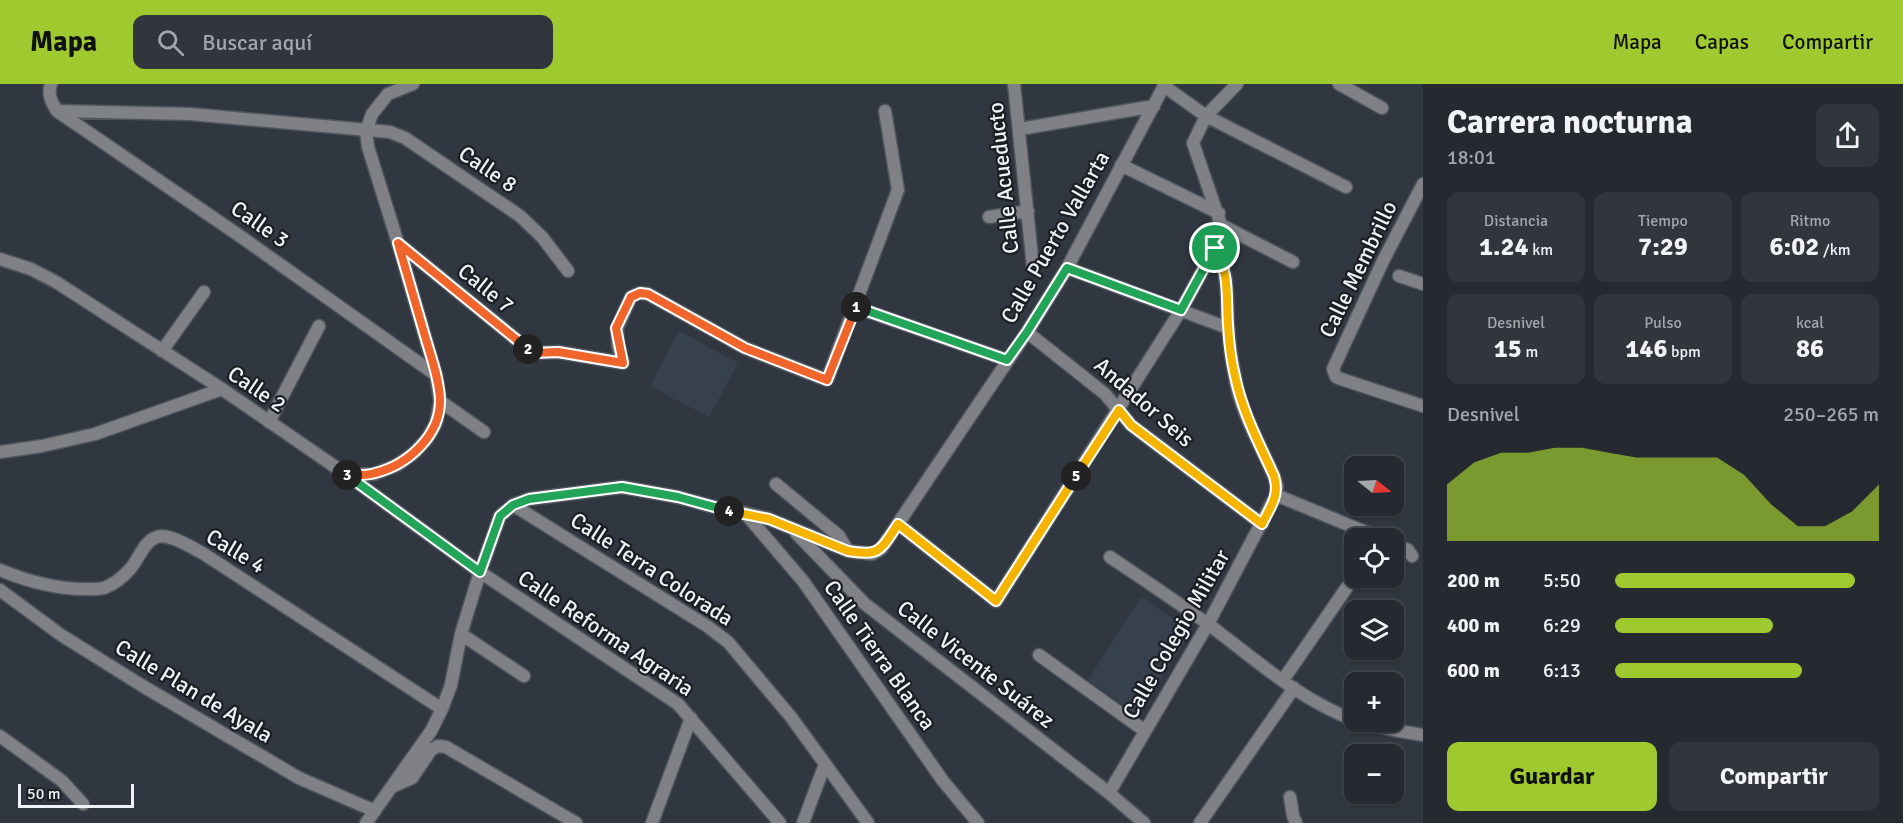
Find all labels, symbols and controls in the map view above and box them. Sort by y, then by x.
search box [133,15,553,69]
text: Mapa [30,25,97,59]
icon: search [154,26,187,59]
text: Buscar aquí [202,29,312,56]
text: Mapa [1612,29,1662,55]
text: Capas [1695,29,1749,55]
text: Compartir [1782,29,1873,55]
street label: Calle Acueducto [982,101,1024,255]
text: Carrera nocturna [1447,102,1693,143]
button: share [1816,104,1879,167]
street label: Calle 8 [454,140,522,198]
text: 18:01 [1447,145,1496,170]
street label: Calle Puerto Vallarta [995,146,1115,328]
street label: Calle 3 [226,194,294,254]
street label: Calle Membrillo [1313,196,1403,342]
text: Distancia [1484,211,1548,231]
text: Tiempo [1638,211,1688,231]
text: Ritmo [1790,211,1830,231]
pin [1189,222,1240,273]
icon: arrive [1198,231,1231,264]
text: 1.24 [1479,231,1529,263]
text: 7:29 [1638,231,1688,263]
text: 6:02 [1770,231,1819,263]
text: km [1529,240,1553,260]
text: /km [1819,240,1850,260]
street label: Calle 7 [452,257,520,319]
pin: 1 [841,292,871,322]
text: 1 [852,297,860,317]
text: Desnivel [1487,313,1545,333]
text: Pulso [1644,313,1682,333]
text: kcal [1796,313,1824,333]
text: 15 [1494,333,1522,365]
text: 146 [1625,333,1667,365]
text: 86 [1796,333,1824,365]
pin: 2 [513,334,543,364]
text: 2 [524,339,532,359]
text: m [1522,342,1538,362]
text: bpm [1667,342,1701,362]
street label: Andador Seis [1089,351,1199,453]
street label: Calle 2 [223,360,291,418]
text: Desnivel [1447,402,1520,427]
text: 250–265 m [1783,402,1879,427]
north arrow [1344,456,1404,516]
map controls [1344,456,1404,804]
pin: 3 [332,460,362,490]
pin: 5 [1061,461,1091,491]
text: 3 [343,465,351,485]
text: 5 [1072,466,1080,486]
pin: 4 [714,496,744,526]
text: 4 [725,501,733,521]
street label: Calle Terra Colorada [566,506,738,632]
street label: Calle 4 [201,523,271,579]
button: locate [1344,528,1404,588]
street label: Calle Colegio Militar [1117,545,1235,723]
street label: Calle Reforma Agraria [513,564,699,702]
text: 200 m [1447,568,1500,593]
text: 5:50 [1543,568,1581,593]
street label: Calle Tierra Blanca [818,575,942,735]
street label: Calle Vicente Suárez [892,594,1060,734]
button: layers [1344,600,1404,660]
text: 400 m [1447,613,1500,638]
text: 6:29 [1543,613,1581,638]
street label: Calle Plan de Ayala [110,633,278,749]
text: 600 m [1447,658,1500,683]
text: 6:13 [1543,658,1581,683]
button: + [1344,672,1404,732]
button: Guardar [1447,742,1657,811]
button: Compartir [1669,742,1879,811]
button: − [1344,744,1404,804]
scale bar [18,781,134,808]
text: 50 m [27,784,61,804]

